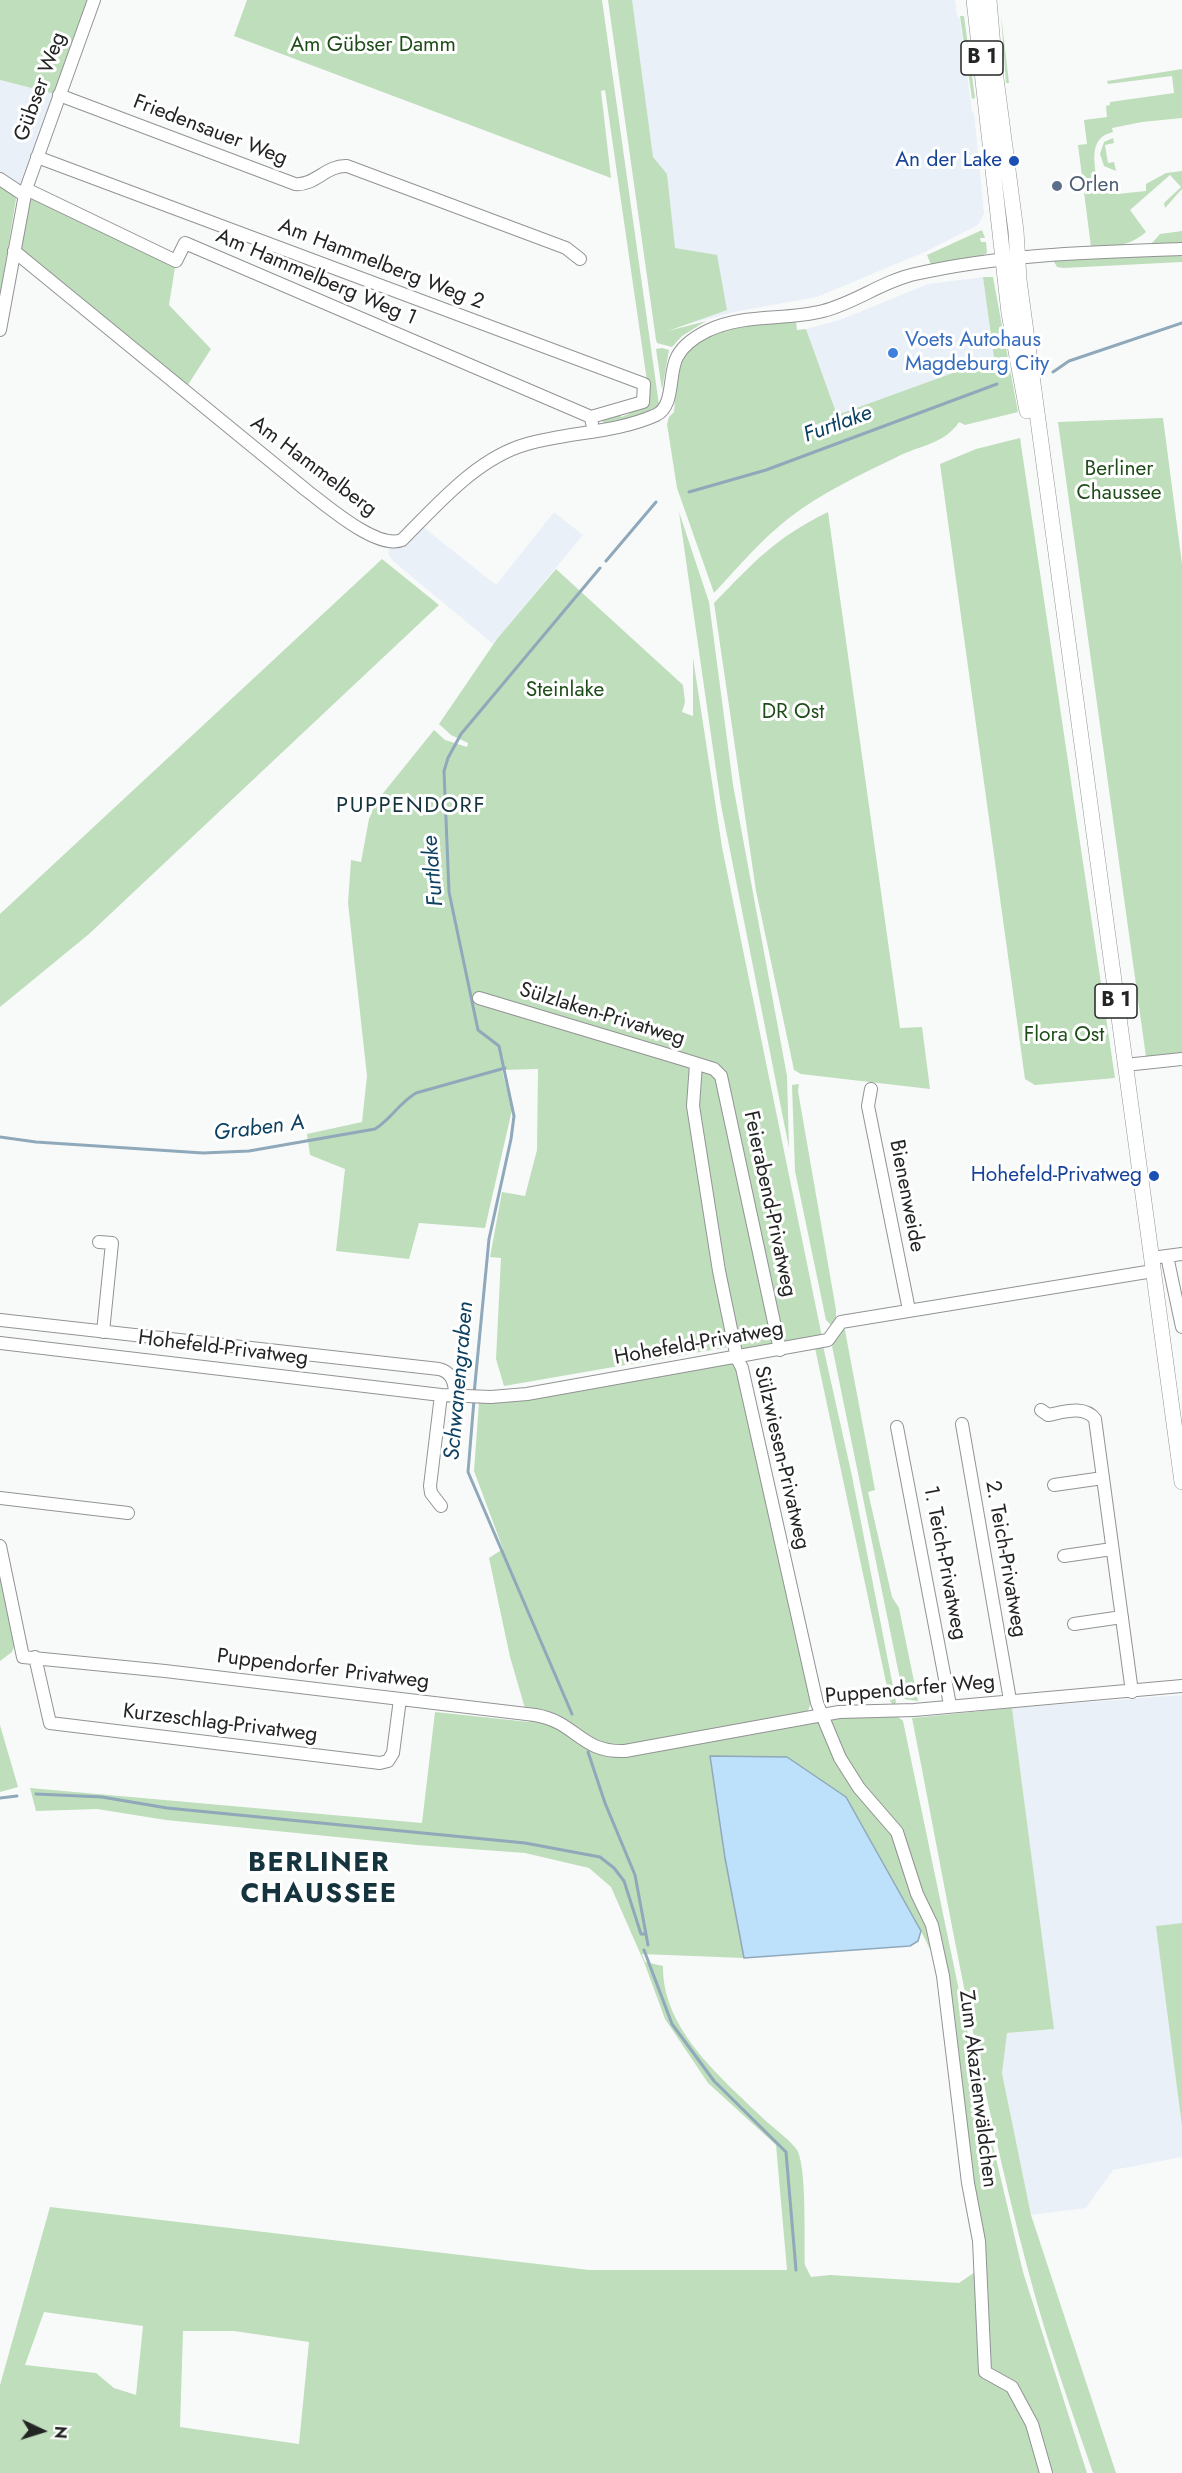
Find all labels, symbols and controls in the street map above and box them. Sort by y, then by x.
street label: Gübser Weg [10,29,72,145]
park label: Am Gübser Damm [290,33,456,59]
road number: B 1 [961,41,1003,75]
street label: Friedensauer Weg [129,90,291,172]
place label: An der Lake [895,148,1002,174]
marker: An der Lake [1007,154,1021,168]
place label: Orlen [1069,173,1119,199]
marker: Orlen [1050,179,1064,193]
street label: Am Hammelberg Weg 2 [275,214,487,316]
street label: Am Hammelberg Weg 1 [212,224,420,332]
place label: Voets Autohaus Magdeburg City [905,328,1049,378]
marker: Voets Autohaus Magdeburg City [886,346,900,360]
water label: Furtlake [800,400,876,450]
street label: Am Hammelberg [245,411,381,523]
park label: Berliner Chaussee [1076,457,1162,507]
park label: Steinlake [526,678,604,704]
park label: DR Ost [762,700,824,726]
district label: PUPPENDORF [336,794,486,820]
water label: Furtlake [418,834,450,908]
street label: Sülzlaken-Privatweg [516,978,688,1052]
road number: B 1 [1095,984,1137,1018]
park label: Flora Ost [1024,1023,1104,1049]
street label: Feierabend-Privatweg [737,1109,801,1299]
water label: Graben A [212,1110,306,1148]
street label: Bienenweide [883,1138,929,1254]
place label: Hohefeld-Privatweg [971,1163,1142,1189]
marker: Hohefeld-Privatweg [1147,1169,1161,1183]
water label: Schwanengraben [440,1301,480,1461]
street label: Hohefeld-Privatweg [612,1317,786,1371]
street label: Hohefeld-Privatweg [136,1326,310,1372]
street label: Sülzwiesen-Privatweg [748,1364,814,1552]
street label: 2. Teich-Privatweg [979,1479,1031,1639]
street label: 1. Teich-Privatweg [917,1484,971,1642]
street label: Puppendorfer Privatweg [215,1644,431,1696]
street label: Puppendorfer Weg [824,1670,996,1710]
street label: Kurzeschlag-Privatweg [121,1700,319,1748]
district label: BERLINER CHAUSSEE [240,1848,398,1911]
street label: Zum Akazienwäldchen [952,1989,1002,2189]
north arrow [12,2401,72,2461]
text: N [49,2425,72,2439]

